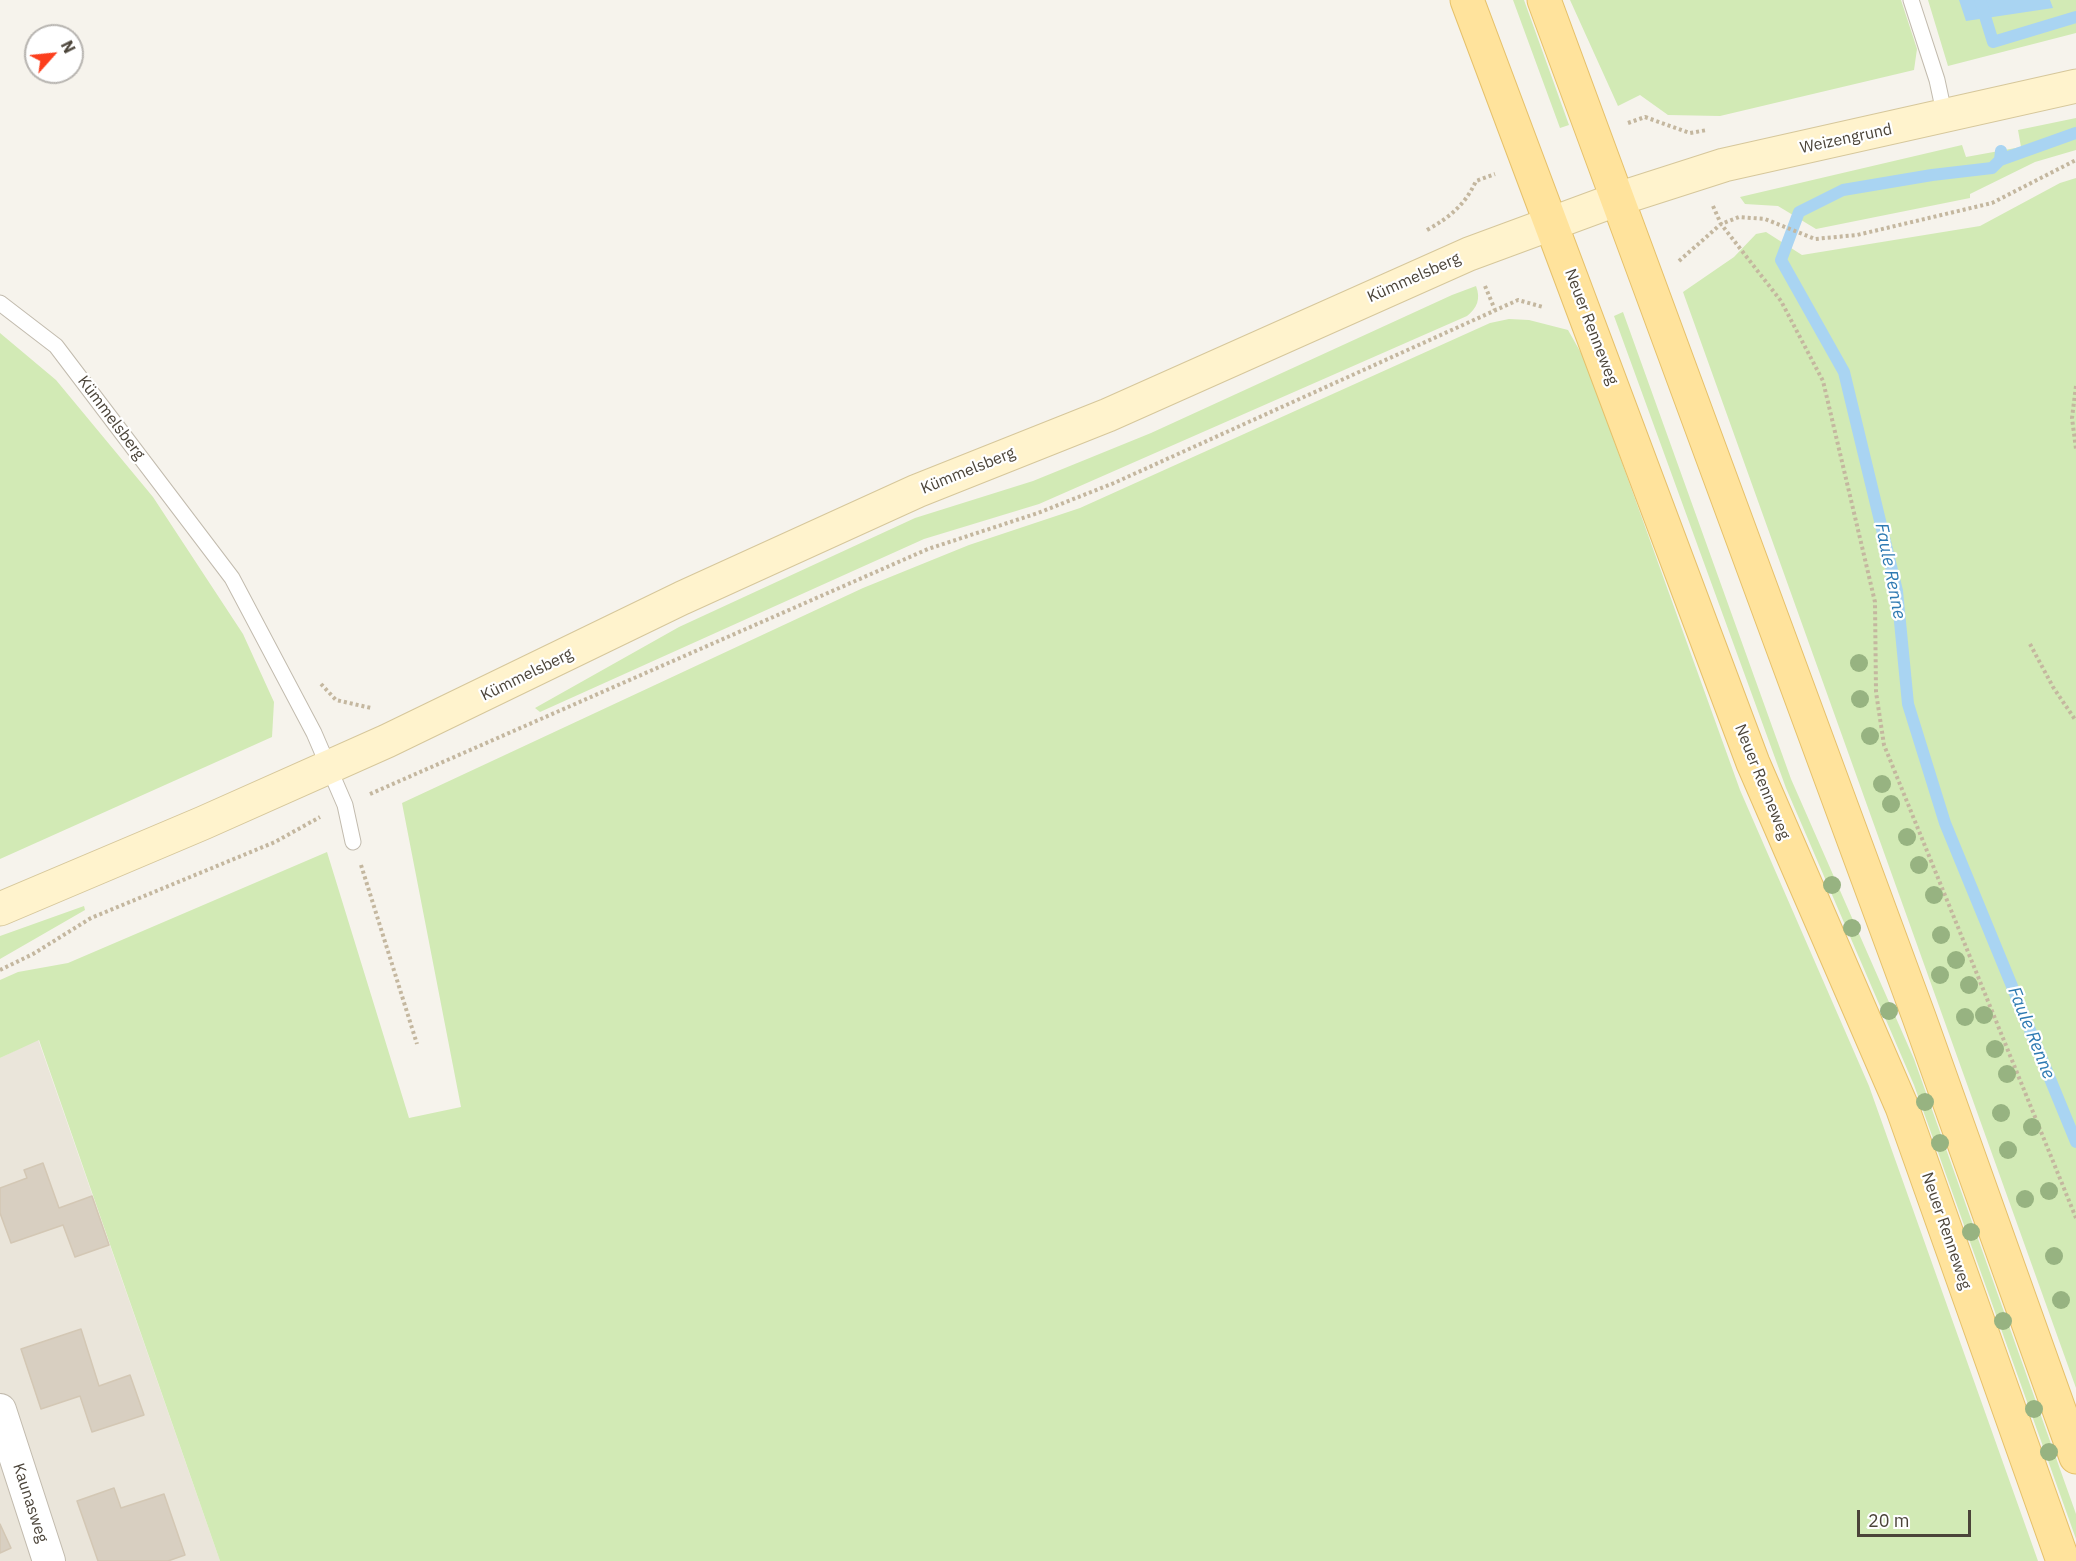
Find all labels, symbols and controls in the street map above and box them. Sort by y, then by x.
north arrow [24,24,84,84]
text: N [57,37,80,56]
street label: Weizengrund [1798,120,1894,158]
street label: Kümmelsberg [1364,249,1464,307]
street label: Neuer Renneweg [1560,266,1622,388]
street label: Kümmelsberg [73,372,149,464]
street label: Kümmelsberg [918,443,1018,499]
water label: Faule Renne [1870,521,1910,621]
street label: Kümmelsberg [478,644,576,706]
street label: Neuer Renneweg [1730,722,1794,842]
water label: Faule Renne [2003,984,2059,1082]
street label: Neuer Renneweg [1917,1170,1975,1292]
street label: Kaunasweg [8,1461,52,1545]
scale bar [1860,1498,1974,1536]
text: 20 m [1868,1509,1910,1532]

